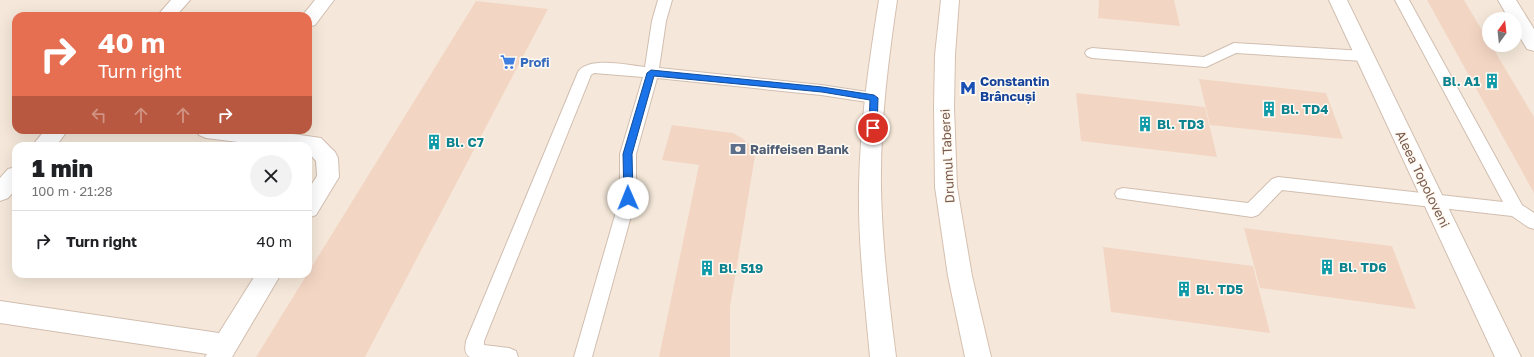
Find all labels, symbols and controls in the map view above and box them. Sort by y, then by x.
north arrow [1482,12,1522,52]
map controls [1482,12,1522,52]
text: 40 m [98,26,165,59]
icon: right [32,28,84,80]
supermarket icon: Profi [499,53,517,71]
place label: Profi [520,54,550,70]
text: Turn right [98,60,182,82]
building icon: Bl. A1 [1483,72,1501,90]
place label: Constantin Brâncuși [980,73,1049,104]
place label: Bl. A1 [1443,73,1480,89]
metro station icon: Constantin Brâncuși [959,79,977,97]
building icon: Bl. TD4 [1260,100,1278,118]
place label: Bl. TD4 [1281,101,1328,117]
icon: left [88,104,110,126]
icon: ahead [130,104,152,126]
icon: ahead [172,104,194,126]
icon: right [214,104,236,126]
street label: Drumul Taberei [937,108,957,204]
pin [856,111,890,145]
building icon: Bl. TD3 [1136,115,1154,133]
place label: Bl. TD3 [1157,116,1204,132]
icon: arrive [862,117,884,139]
street label: Aleea Topoloveni [1393,128,1453,230]
building icon: Bl. C7 [425,133,443,151]
place label: Bl. C7 [446,134,484,150]
bank icon: Raiffeisen Bank [729,140,747,158]
place label: Raiffeisen Bank [750,141,849,157]
text: 1 min [32,153,93,182]
button: close [250,155,292,197]
position arrow [607,177,649,219]
text: 100 m · 21:28 [32,183,113,199]
icon: right [32,230,54,252]
text: Turn right [66,232,137,250]
text: 40 m [257,232,292,250]
building icon: Bl. TD6 [1318,258,1336,276]
building icon: Bl. 519 [698,259,716,277]
place label: Bl. TD6 [1339,259,1387,275]
place label: Bl. 519 [719,260,763,276]
building icon: Bl. TD5 [1175,280,1193,298]
place label: Bl. TD5 [1196,281,1243,297]

